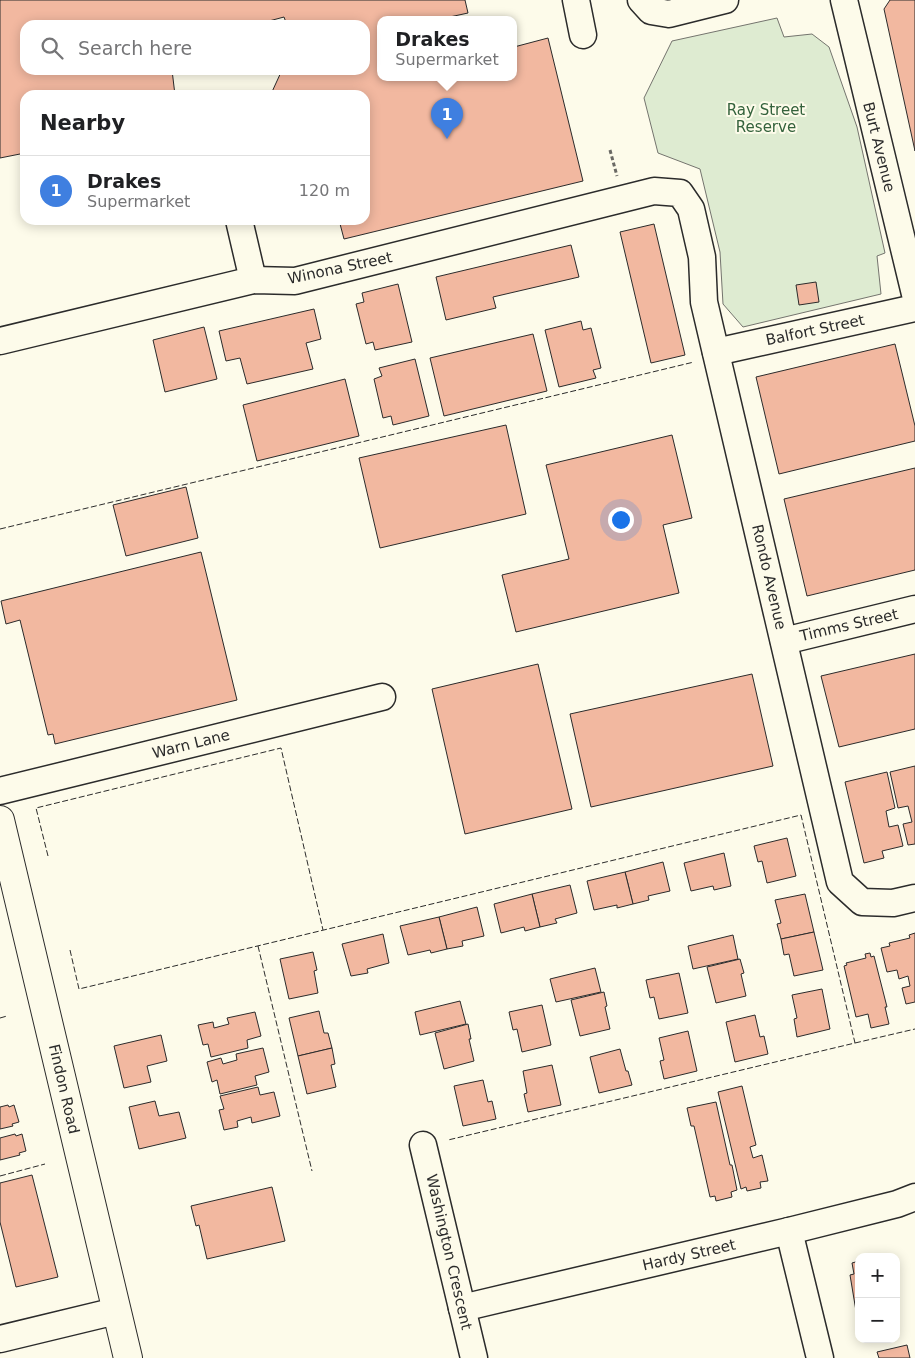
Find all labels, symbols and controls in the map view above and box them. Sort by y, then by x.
popup [377,16,517,81]
search box [20,20,370,75]
text: Drakes [395,28,470,50]
icon: search [38,34,66,62]
text: Search here [78,37,192,59]
text: Supermarket [395,50,499,69]
pin: 1 [431,98,463,139]
street label: Burt Avenue [859,100,899,194]
park label: Ray Street Reserve [727,101,805,136]
text: Nearby [40,111,125,135]
text: Drakes [87,170,161,192]
text: 1 [50,181,62,200]
text: 120 m [299,181,350,200]
text: Supermarket [87,192,190,211]
street label: Winona Street [286,248,394,288]
street label: Balfort Street [764,311,866,349]
your location [608,507,634,533]
street label: Rondo Avenue [748,523,790,631]
street label: Timms Street [797,605,900,645]
street label: Warn Lane [150,726,232,762]
street label: Findon Road [45,1042,83,1136]
street label: Washington Crescent [422,1172,476,1332]
street label: Hardy Street [641,1236,737,1274]
map controls [855,1253,900,1343]
button: + [855,1253,900,1298]
button: − [855,1298,900,1343]

